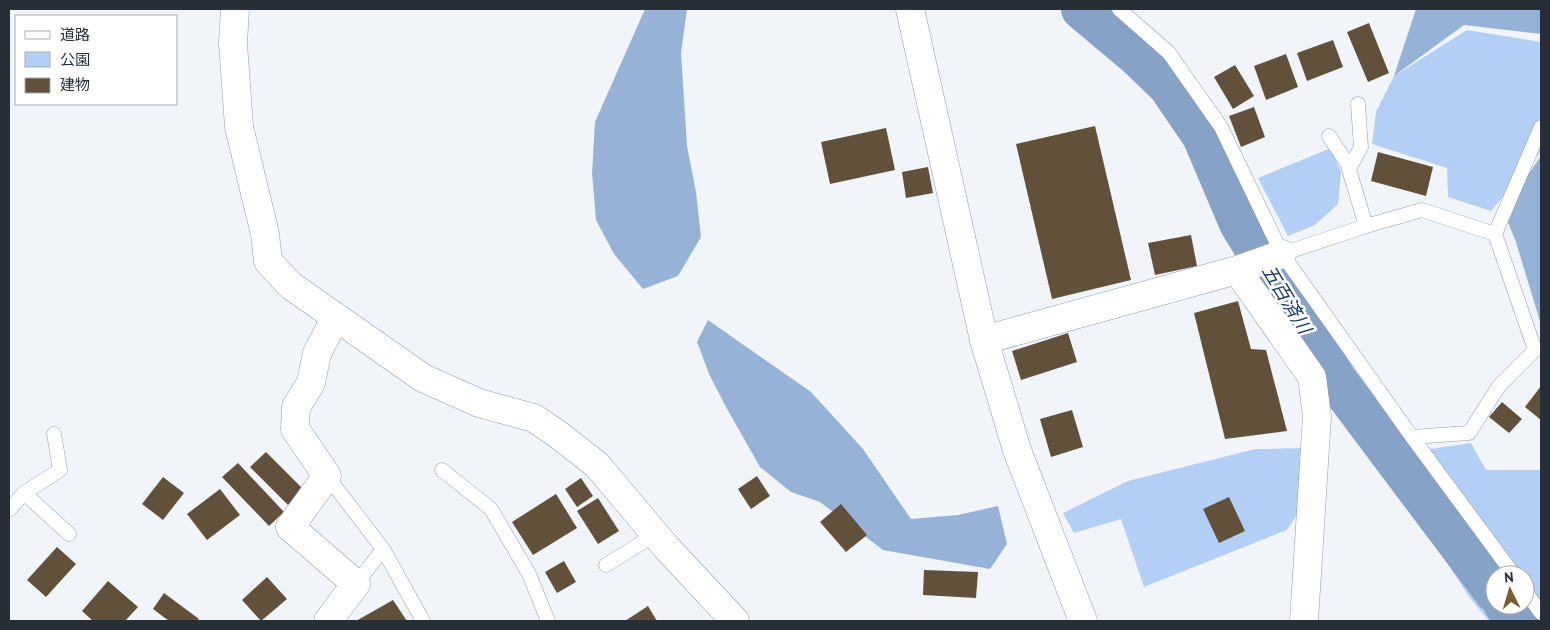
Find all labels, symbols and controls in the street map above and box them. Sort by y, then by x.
legend [15,15,178,105]
text: 道路 [60,25,90,44]
text: 公園 [60,50,90,69]
text: 建物 [60,75,90,94]
water label: 五百済川 [1257,260,1318,339]
north arrow [1485,565,1535,615]
text: N [1503,568,1514,586]

